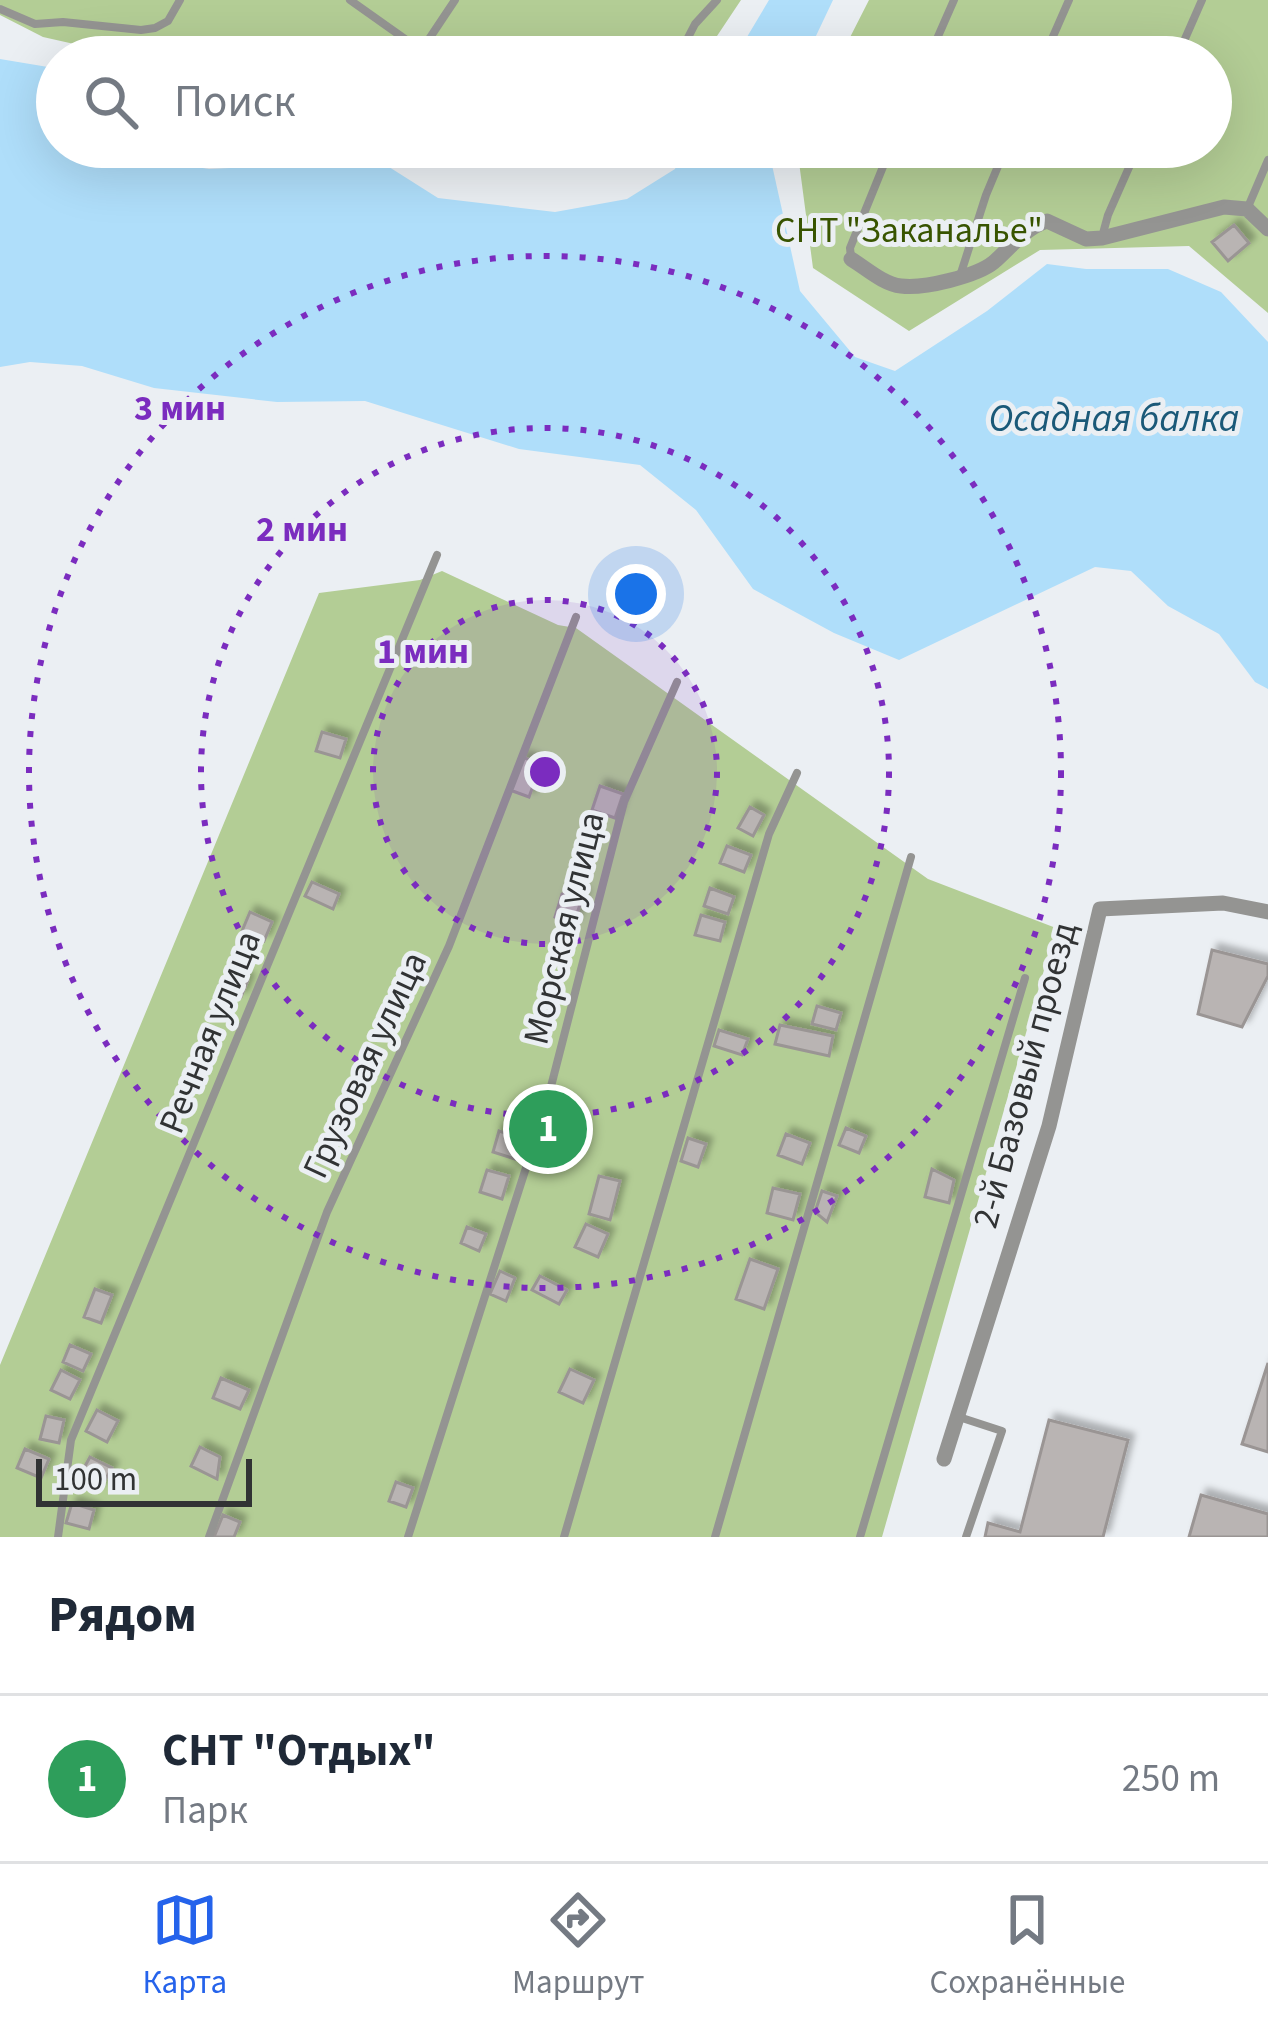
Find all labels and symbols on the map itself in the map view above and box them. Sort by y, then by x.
park label: СНТ "Заканалье" [775,205,1043,256]
text: 3 мин [134,383,226,434]
water label: Осадная балка [988,391,1240,447]
text: 2 мин [256,504,348,555]
your location [606,564,666,624]
text: 1 мин [377,626,469,677]
centre of rings [524,751,566,793]
street label: Морская улица [510,806,618,1050]
street label: 2-й Базовый проезд [960,916,1090,1234]
street label: Речная улица [146,923,274,1141]
street label: Грузовая улица [290,943,440,1187]
pin: 1 [509,1084,587,1174]
scale bar [36,1453,252,1506]

